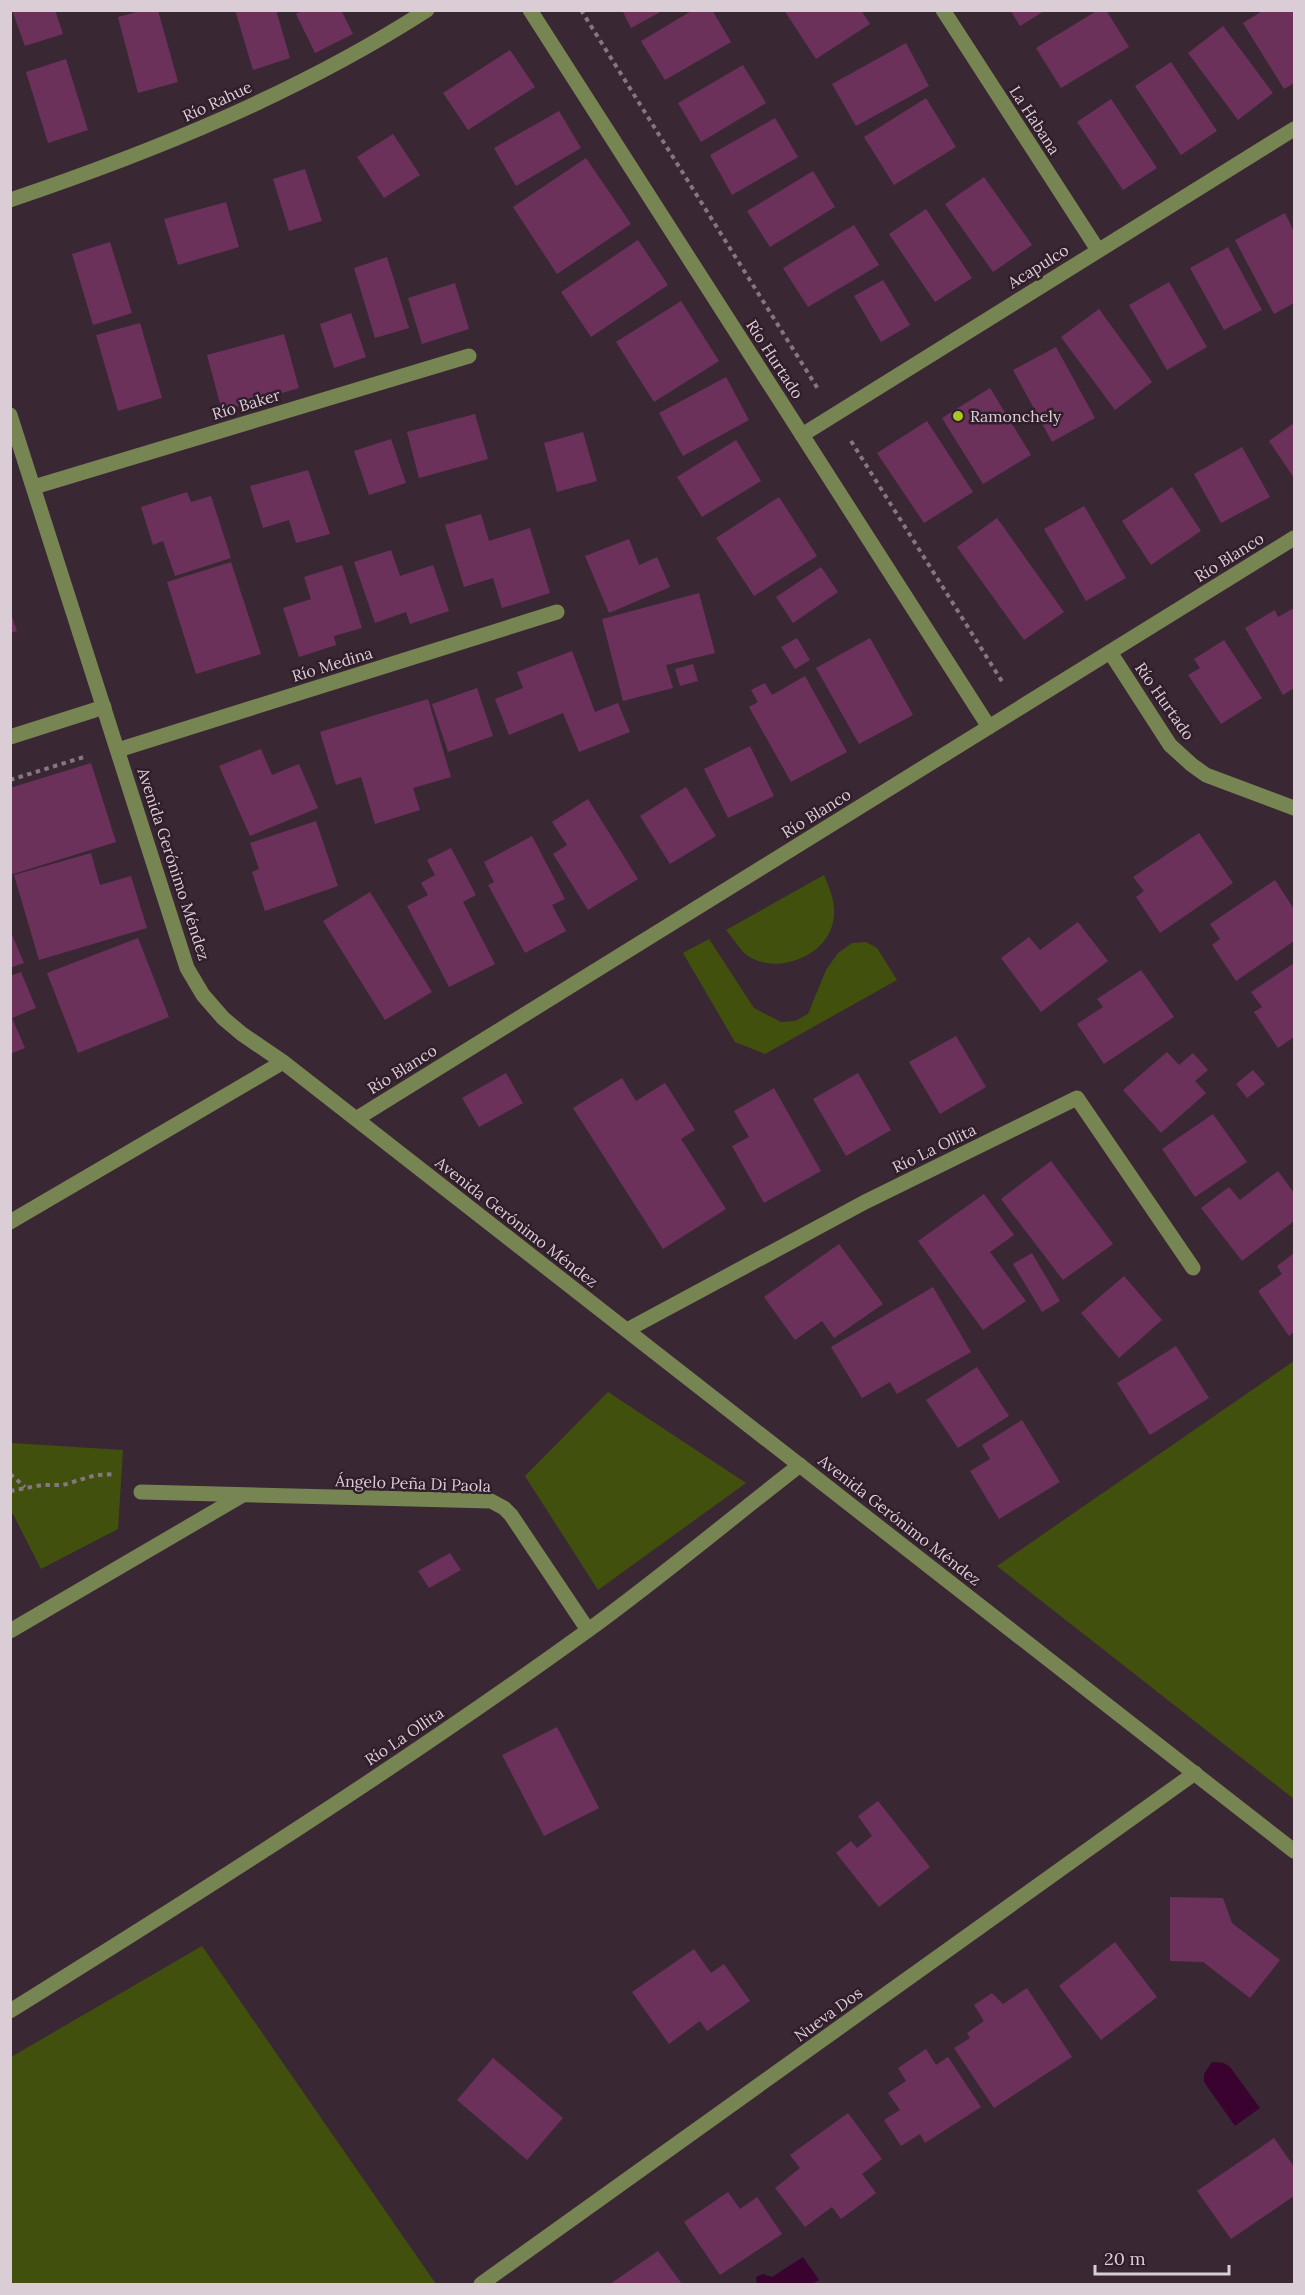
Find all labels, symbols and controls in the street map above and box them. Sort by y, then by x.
street label: Río Rahue [179,76,255,126]
street label: La Habana [1005,82,1065,158]
street label: Acapulco [1003,239,1072,293]
street label: Río Hurtado [742,316,808,402]
street label: Río Baker [209,384,283,424]
place label: Ramonchely [970,406,1062,426]
marker: Ramonchely [951,409,965,423]
street label: Río Blanco [1191,528,1267,586]
street label: Río Medina [289,642,375,686]
street label: Río Hurtado [1131,658,1199,744]
street label: Avenida Gerónimo Méndez [133,764,215,963]
street label: Río Blanco [778,784,854,842]
street label: Río Blanco [364,1040,440,1098]
street label: Río La Ollita [889,1119,979,1177]
street label: Avenida Gerónimo Méndez [431,1152,602,1292]
street label: Avenida Gerónimo Méndez [814,1450,985,1590]
street label: Ángelo Peña Di Paola [334,1470,491,1496]
street label: Río La Ollita [361,1702,447,1770]
street label: Nueva Dos [790,1983,866,2045]
scale bar [1095,2238,1228,2276]
text: 20 m [1104,2247,1146,2270]

